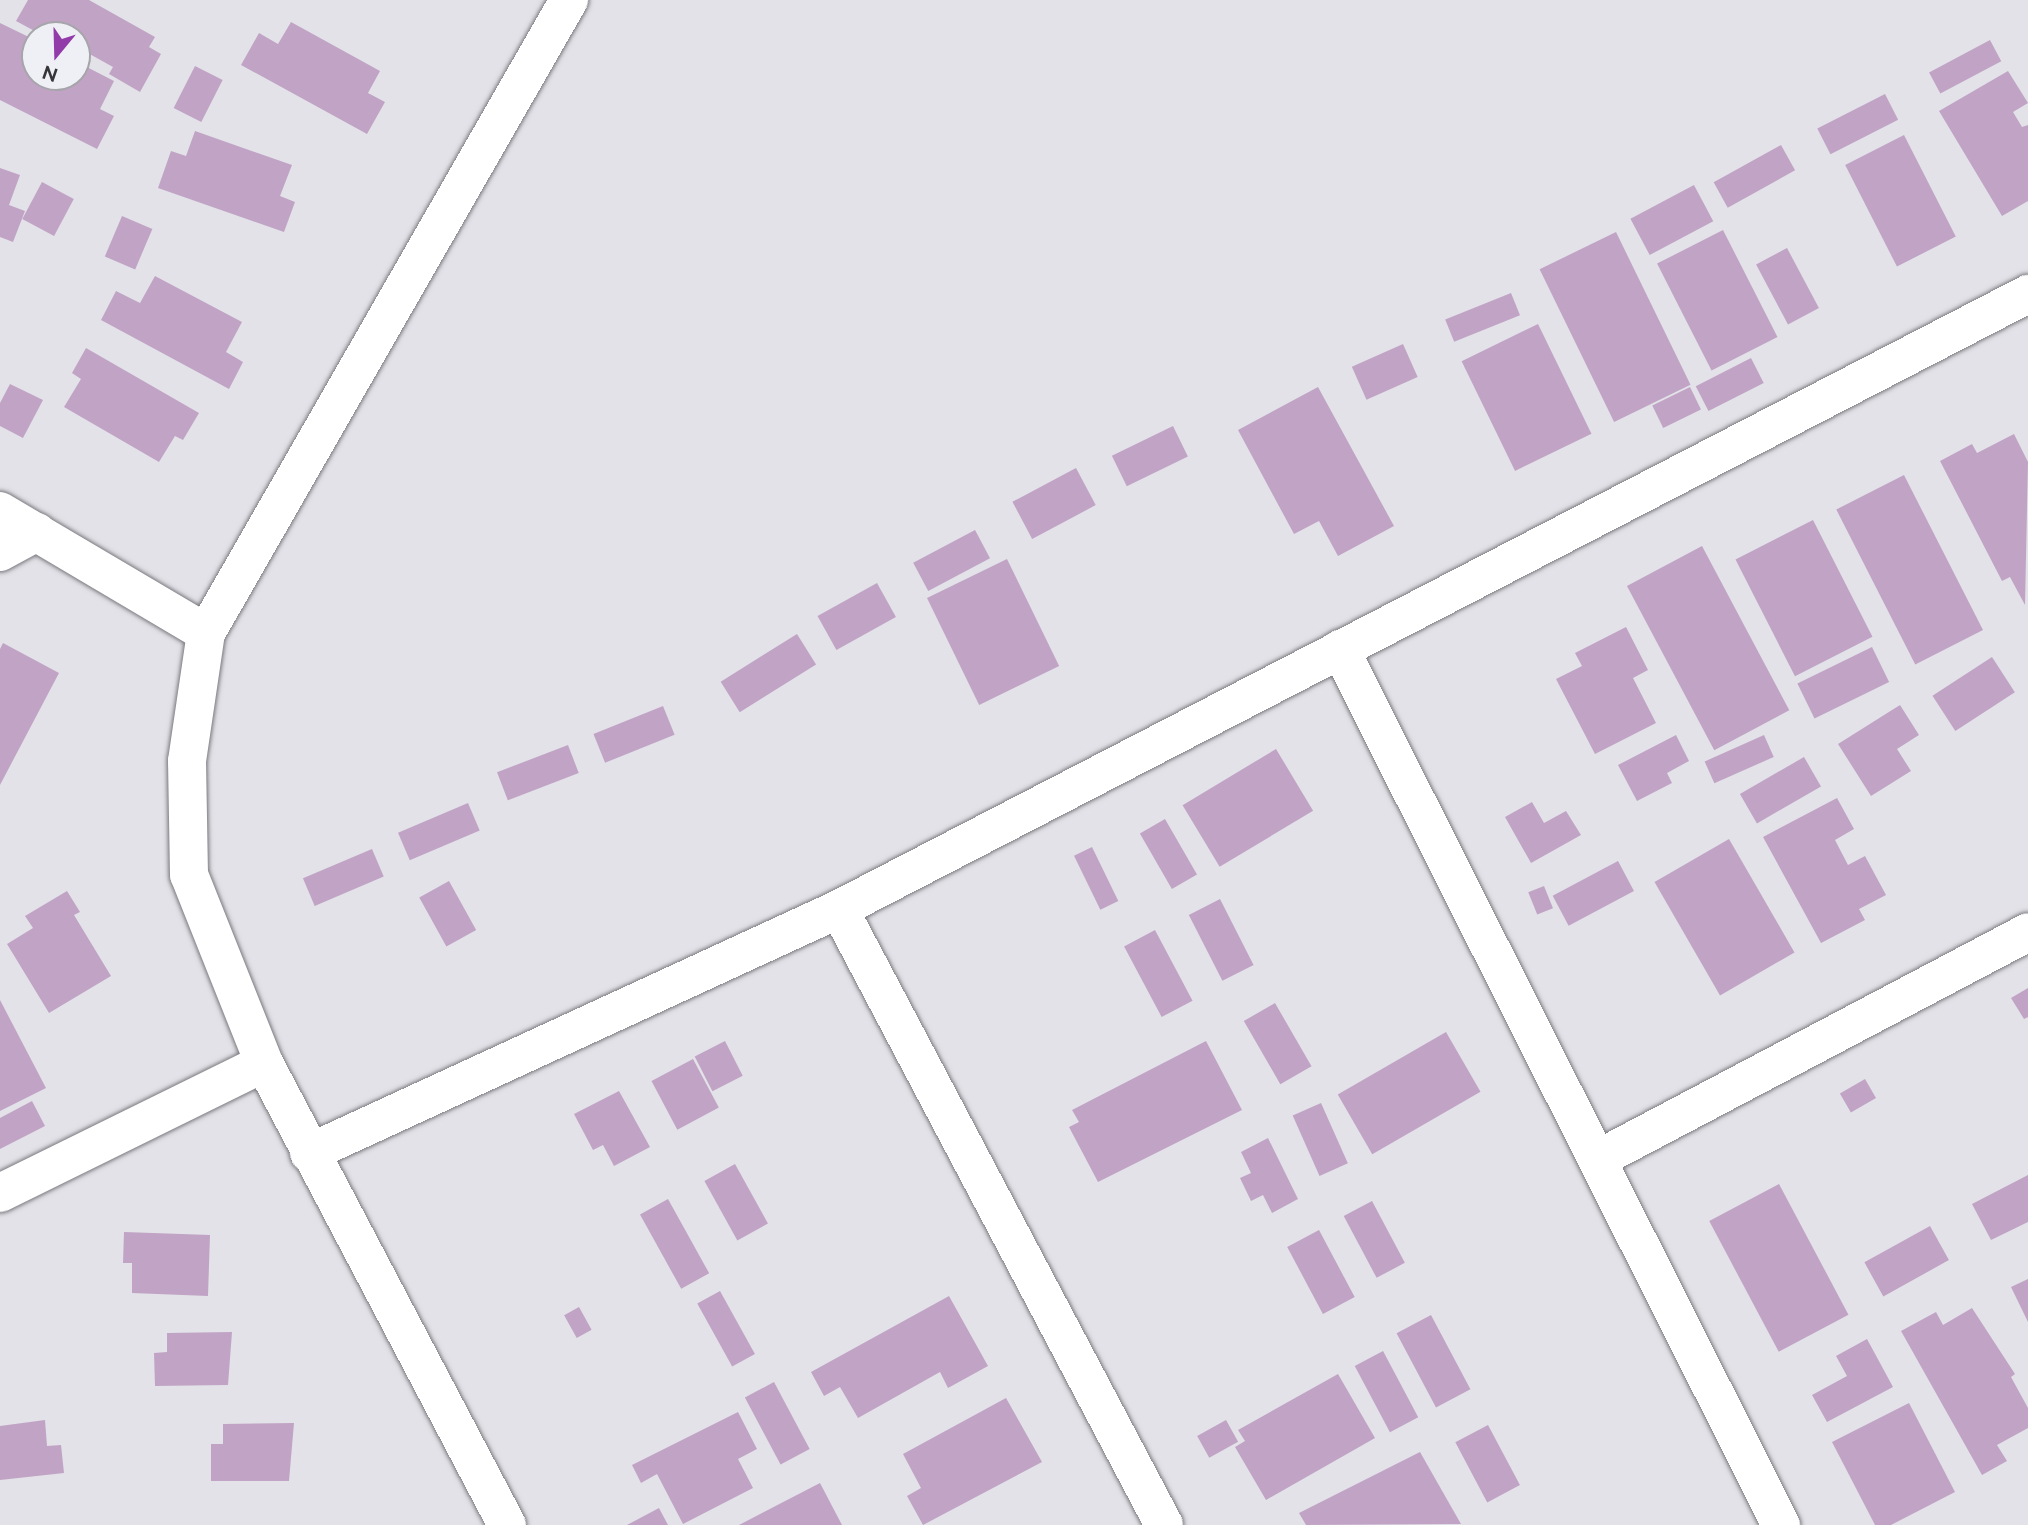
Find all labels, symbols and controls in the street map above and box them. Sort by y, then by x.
north arrow [21,21,91,91]
text: N [39,61,60,87]

